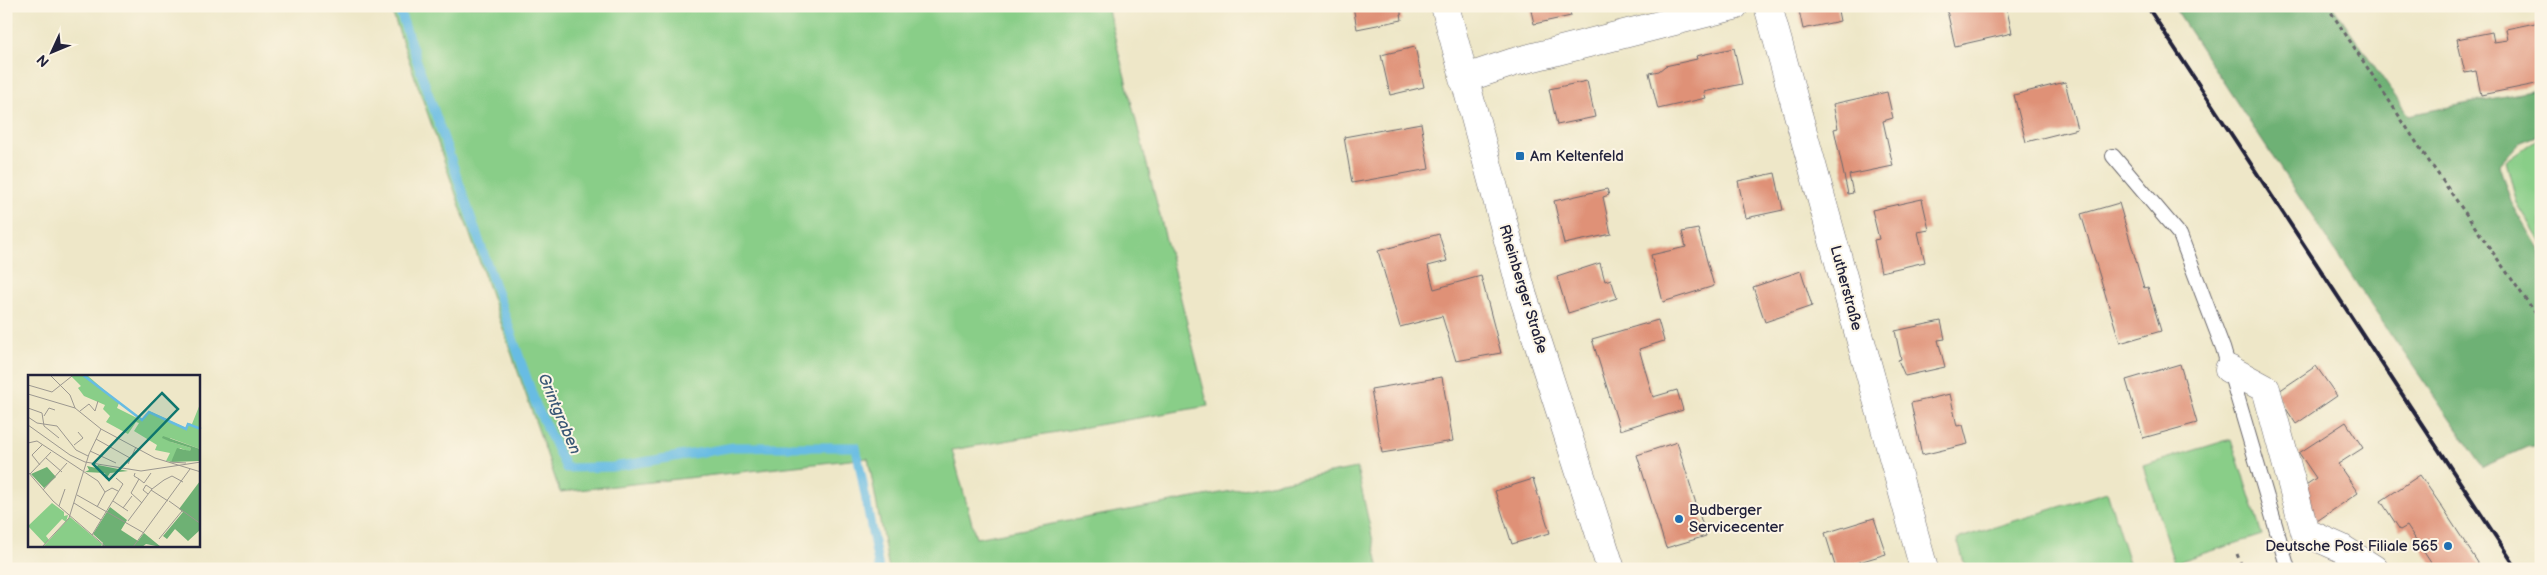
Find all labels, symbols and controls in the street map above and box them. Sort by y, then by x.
north arrow [28,28,78,78]
text: N [33,51,53,70]
place label: Am Keltenfeld [1530,147,1624,166]
marker: Am Keltenfeld [1514,150,1526,162]
street label: Rheinberger Straße [1494,222,1552,356]
street label: Lutherstraße [1826,243,1866,333]
water label: Grintgraben [533,371,585,457]
inset map [28,375,200,548]
place label: Budberger Servicecenter [1689,501,1784,537]
marker: Budberger Servicecenter [1673,513,1685,525]
place label: Deutsche Post Filiale 565 [2265,537,2438,556]
marker: Deutsche Post Filiale 565 [2442,540,2454,552]

